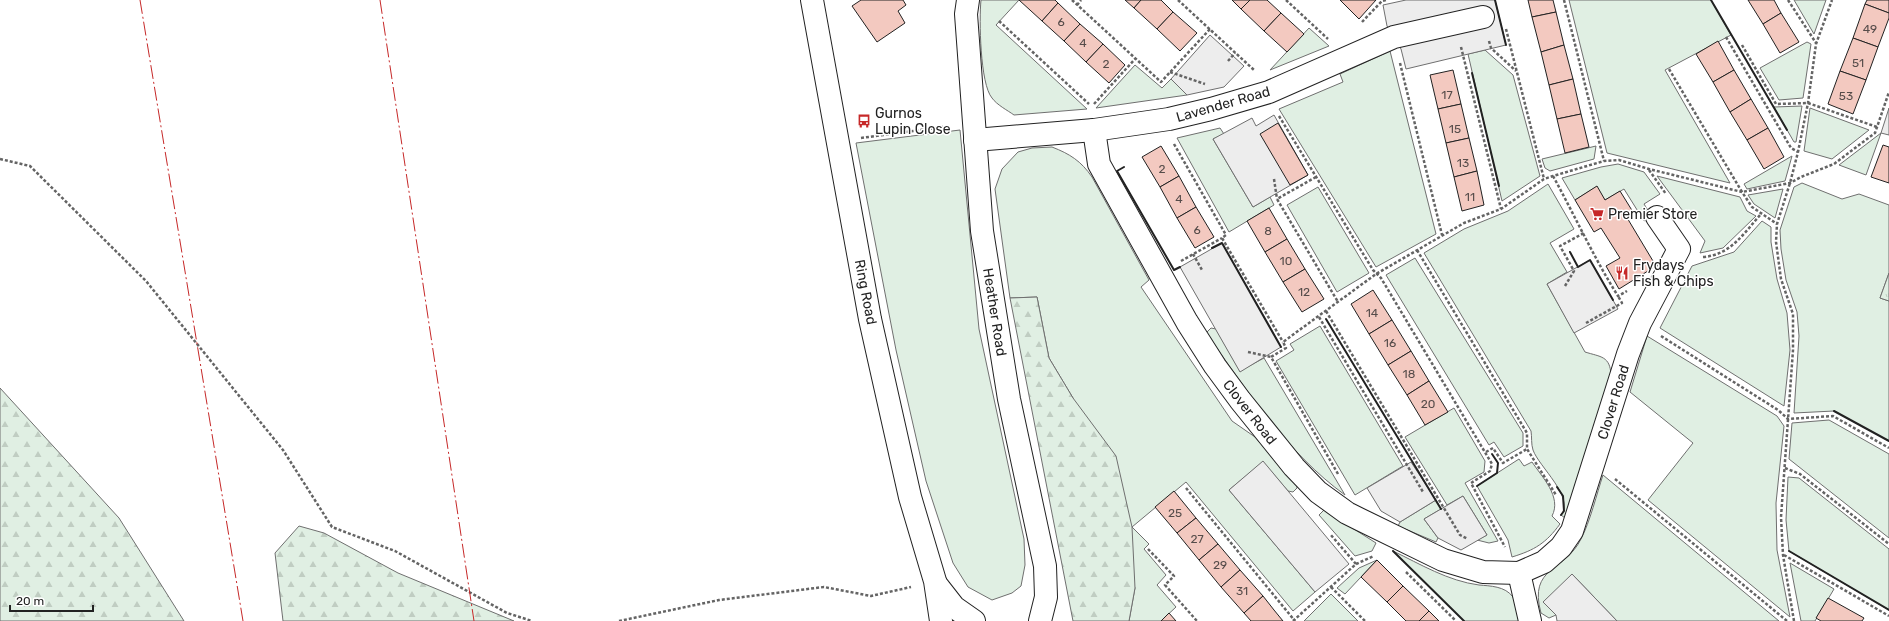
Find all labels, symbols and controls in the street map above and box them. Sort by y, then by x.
house number: 6 [1057,15,1065,29]
house number: 49 [1863,22,1877,36]
house number: 4 [1079,36,1087,50]
house number: 51 [1852,56,1864,70]
house number: 2 [1102,57,1110,71]
street label: Lavender Road [1174,83,1272,126]
house number: 17 [1441,88,1453,102]
house number: 53 [1839,89,1853,103]
place label: Gurnos Lupin Close [875,105,951,138]
bus stop icon: Gurnos Lupin Close [856,113,872,129]
house number: 15 [1449,122,1461,136]
house number: 13 [1457,156,1469,170]
house number: 2 [1158,162,1166,176]
house number: 11 [1465,190,1475,204]
house number: 4 [1175,192,1183,206]
supermarket icon: Premier Store [1589,206,1605,222]
place label: Premier Store [1608,206,1698,223]
house number: 6 [1193,223,1201,237]
house number: 8 [1264,224,1272,238]
house number: 10 [1280,254,1292,268]
place label: Frydays Fish & Chips [1633,257,1714,290]
street label: Ring Road [851,258,880,326]
restaurant icon: Frydays Fish & Chips [1614,265,1630,281]
street label: Heather Road [979,267,1010,357]
house number: 12 [1298,285,1310,299]
house number: 14 [1366,306,1379,320]
house number: 16 [1384,336,1396,350]
street label: Clover Road [1594,363,1633,442]
house number: 18 [1403,367,1415,381]
street label: Clover Road [1219,377,1280,448]
house number: 20 [1421,397,1435,411]
house number: 25 [1168,506,1182,520]
house number: 27 [1190,532,1204,546]
house number: 29 [1213,558,1227,572]
house number: 31 [1236,584,1248,598]
scale bar [10,587,93,613]
text: 20 m [16,594,44,608]

